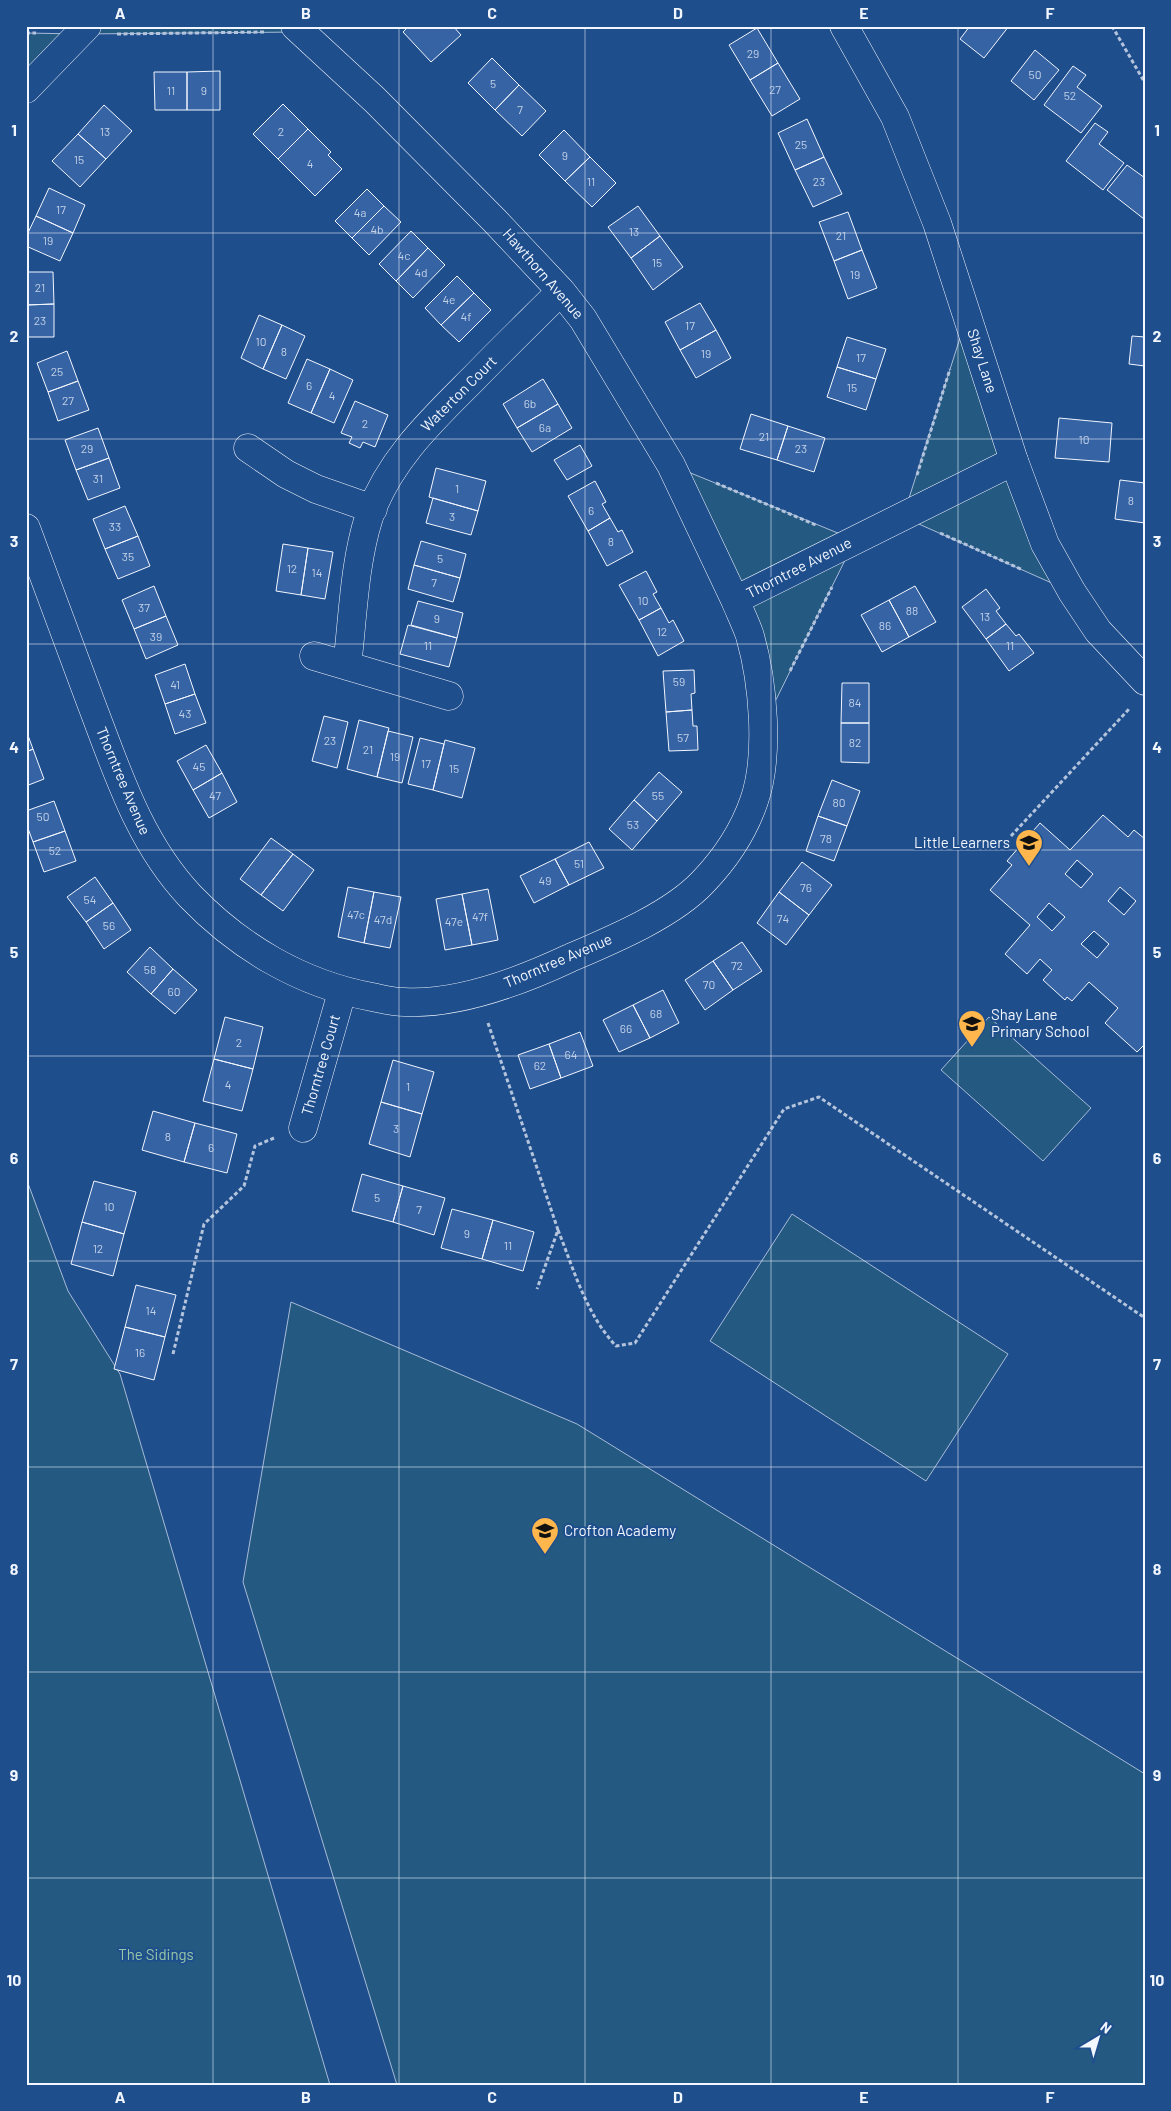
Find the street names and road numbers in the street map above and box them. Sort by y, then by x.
street label: Hawthorn Avenue [500,224,588,322]
street label: Shay Lane [964,326,1002,395]
street label: Waterton Court [417,352,500,435]
street label: Thorntree Avenue [743,533,854,601]
street label: Thorntree Avenue [93,724,155,837]
street label: Thorntree Avenue [501,929,614,991]
street label: Thorntree Court [297,1012,343,1117]

